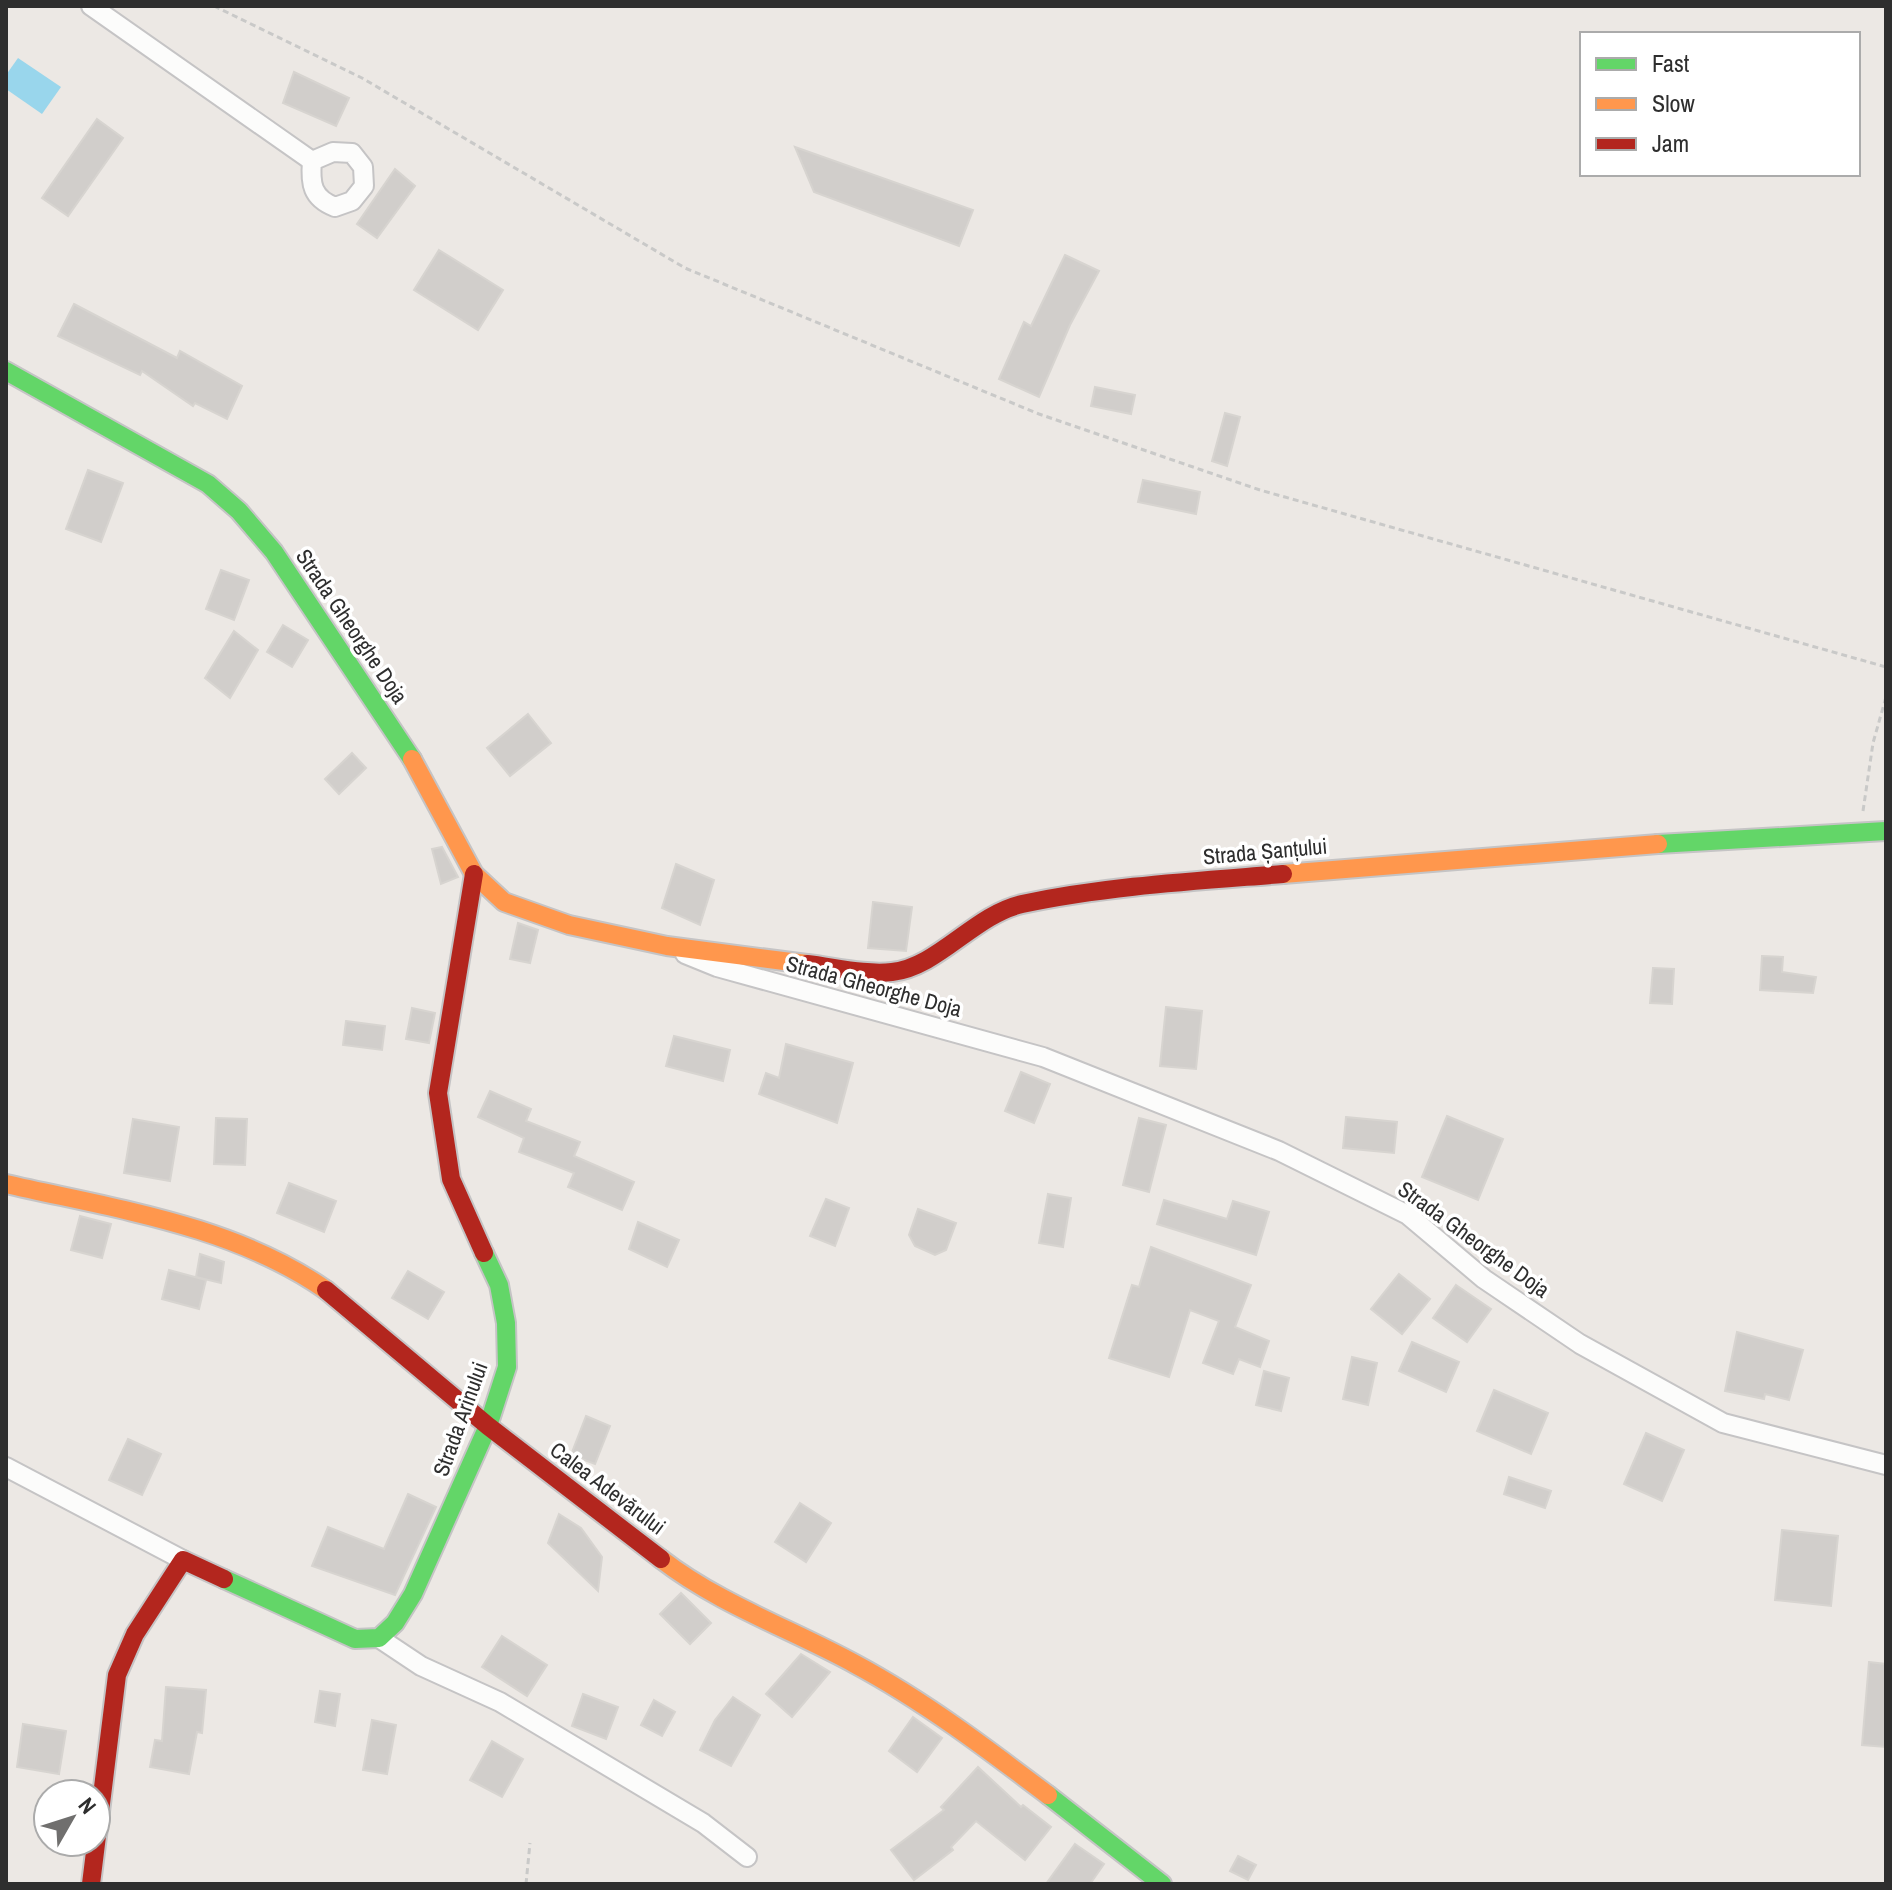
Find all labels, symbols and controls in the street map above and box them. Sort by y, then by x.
legend [1580,32,1860,176]
text: Fast [1652,47,1690,79]
text: Slow [1652,87,1695,119]
text: Jam [1652,127,1689,159]
street label: Strada Gheorghe Doja [289,543,415,709]
street label: Strada Șanțului [1202,831,1328,871]
street label: Strada Gheorghe Doja [783,948,965,1024]
street label: Strada Gheorghe Doja [1392,1174,1556,1304]
street label: Strada Arinului [425,1358,495,1480]
street label: Calea Adevărului [544,1435,672,1541]
north arrow [32,1778,112,1858]
text: N [72,1791,103,1820]

